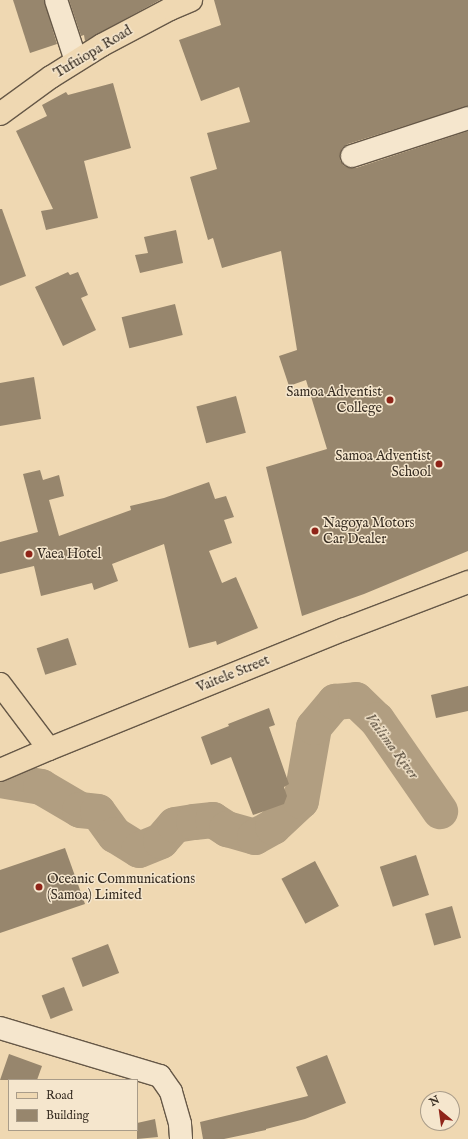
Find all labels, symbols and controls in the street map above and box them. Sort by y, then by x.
street label: Tufuiopa Road [51,22,135,82]
place label: Samoa Adventist College [286,384,382,416]
marker: Samoa Adventist College [385,395,395,405]
place label: Samoa Adventist School [335,448,431,480]
marker: Samoa Adventist School [434,459,444,469]
place label: Nagoya Motors Car Dealer [323,515,415,548]
marker: Nagoya Motors Car Dealer [310,526,320,536]
place label: Vaea Hotel [37,546,101,562]
marker: Vaea Hotel [24,549,34,559]
street label: Vaitele Street [194,652,272,696]
water label: Vailima River [361,709,423,783]
place label: Oceanic Communications (Samoa) Limited [47,871,195,904]
marker: Oceanic Communications (Samoa) Limited [34,882,44,892]
legend [8,1079,138,1131]
text: Road [46,1088,73,1103]
north arrow [420,1091,460,1131]
text: N [427,1093,442,1110]
text: Building [46,1108,89,1123]

